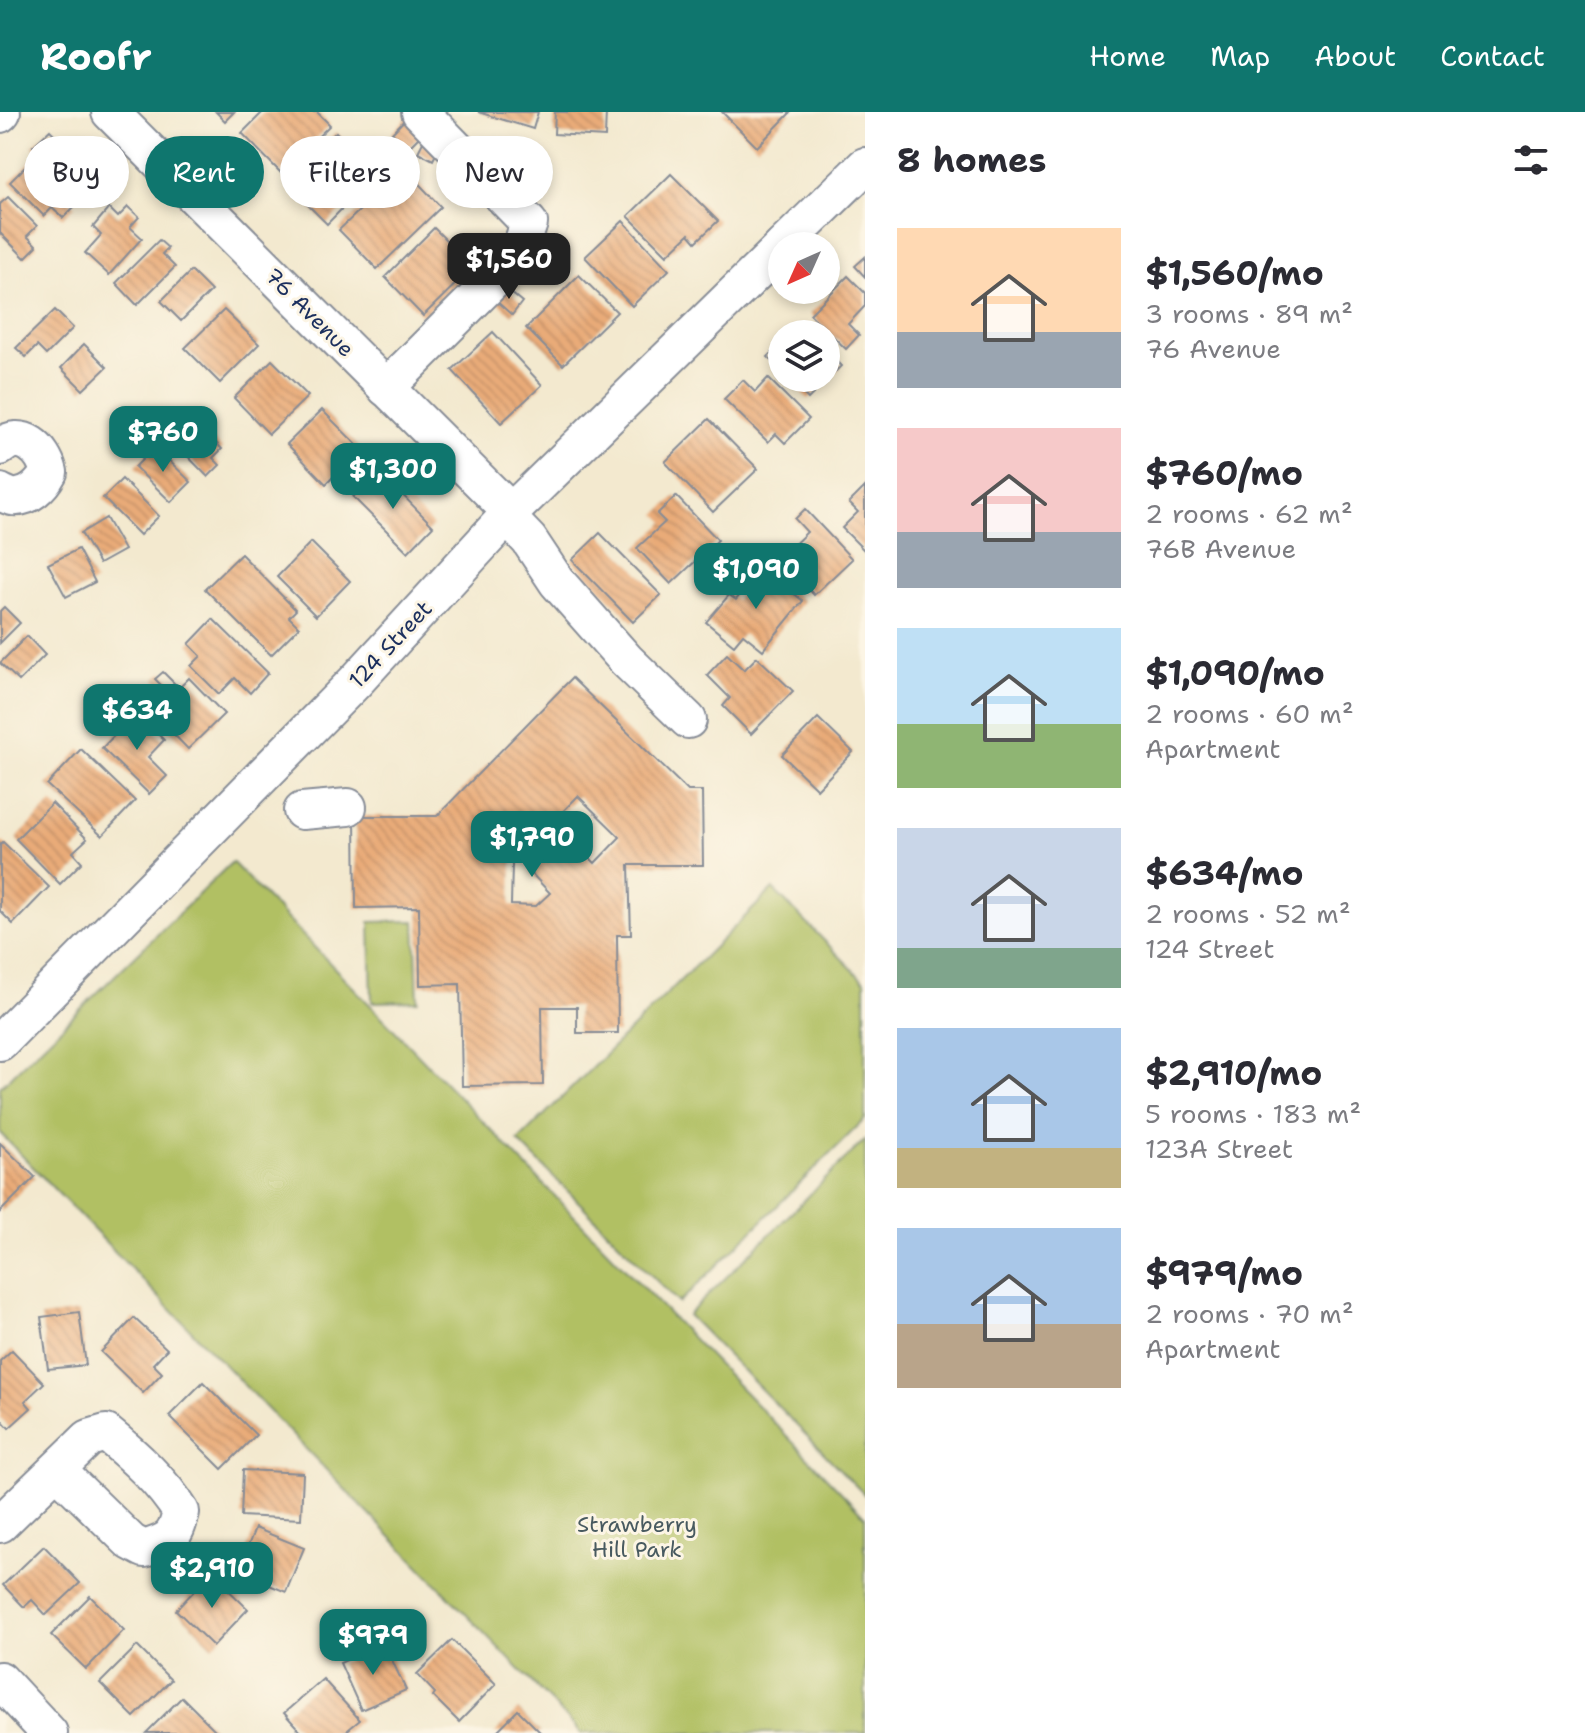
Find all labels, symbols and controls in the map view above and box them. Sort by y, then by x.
text: Roofr [40,31,152,82]
text: Home [1089,37,1166,75]
text: Map [1210,37,1270,75]
text: About [1314,37,1396,75]
text: Contact [1440,37,1545,75]
chip: Buy [24,136,129,208]
chip: Rent [145,136,264,208]
chip: Filters [280,136,420,208]
chip: New [436,136,553,208]
text: 8 homes [897,137,1046,183]
icon: filters [1509,138,1553,182]
north arrow [768,232,840,304]
map controls [768,232,840,392]
pin: $1,560 [444,233,574,301]
text: $1,560 [465,241,553,276]
text: $1,560/mo [1145,250,1324,296]
icon: home [961,260,1057,356]
street label: 76 Avenue [259,261,361,363]
text: 3 rooms · 89 m² [1145,296,1353,331]
button: layers [768,320,840,392]
text: 76 Avenue [1145,331,1281,366]
pin: $760 [116,406,210,474]
text: $760 [127,414,199,449]
pin: $1,300 [328,443,458,511]
text: $760/mo [1145,450,1303,496]
text: $1,300 [349,451,437,486]
icon: home [961,460,1057,556]
text: 2 rooms · 62 m² [1145,496,1353,531]
text: 76B Avenue [1145,531,1296,566]
pin: $1,090 [691,543,821,611]
text: $1,090 [712,551,800,586]
street label: 124 Street [342,594,438,694]
text: $1,090/mo [1145,650,1325,696]
icon: home [961,660,1057,756]
pin: $634 [90,684,184,752]
text: $634 [101,692,173,727]
text: 2 rooms · 60 m² [1145,696,1354,731]
text: Apartment [1145,731,1281,766]
pin: $1,790 [467,811,597,879]
text: $1,790 [489,819,575,854]
text: $634/mo [1145,850,1304,896]
icon: home [961,860,1057,956]
text: 2 rooms · 52 m² [1145,896,1351,931]
text: 124 Street [1145,931,1275,966]
text: $2,910/mo [1145,1050,1322,1096]
icon: home [961,1060,1057,1156]
text: 5 rooms · 183 m² [1145,1096,1361,1131]
text: 123A Street [1145,1131,1293,1166]
text: $979/mo [1145,1250,1303,1296]
icon: home [961,1260,1057,1356]
text: 2 rooms · 70 m² [1145,1296,1354,1331]
text: Apartment [1145,1331,1281,1366]
park label: Strawberry Hill Park [577,1510,697,1564]
pin: $2,910 [147,1542,277,1610]
text: $2,910 [169,1550,255,1585]
pin: $979 [326,1609,420,1677]
text: $979 [338,1617,408,1652]

